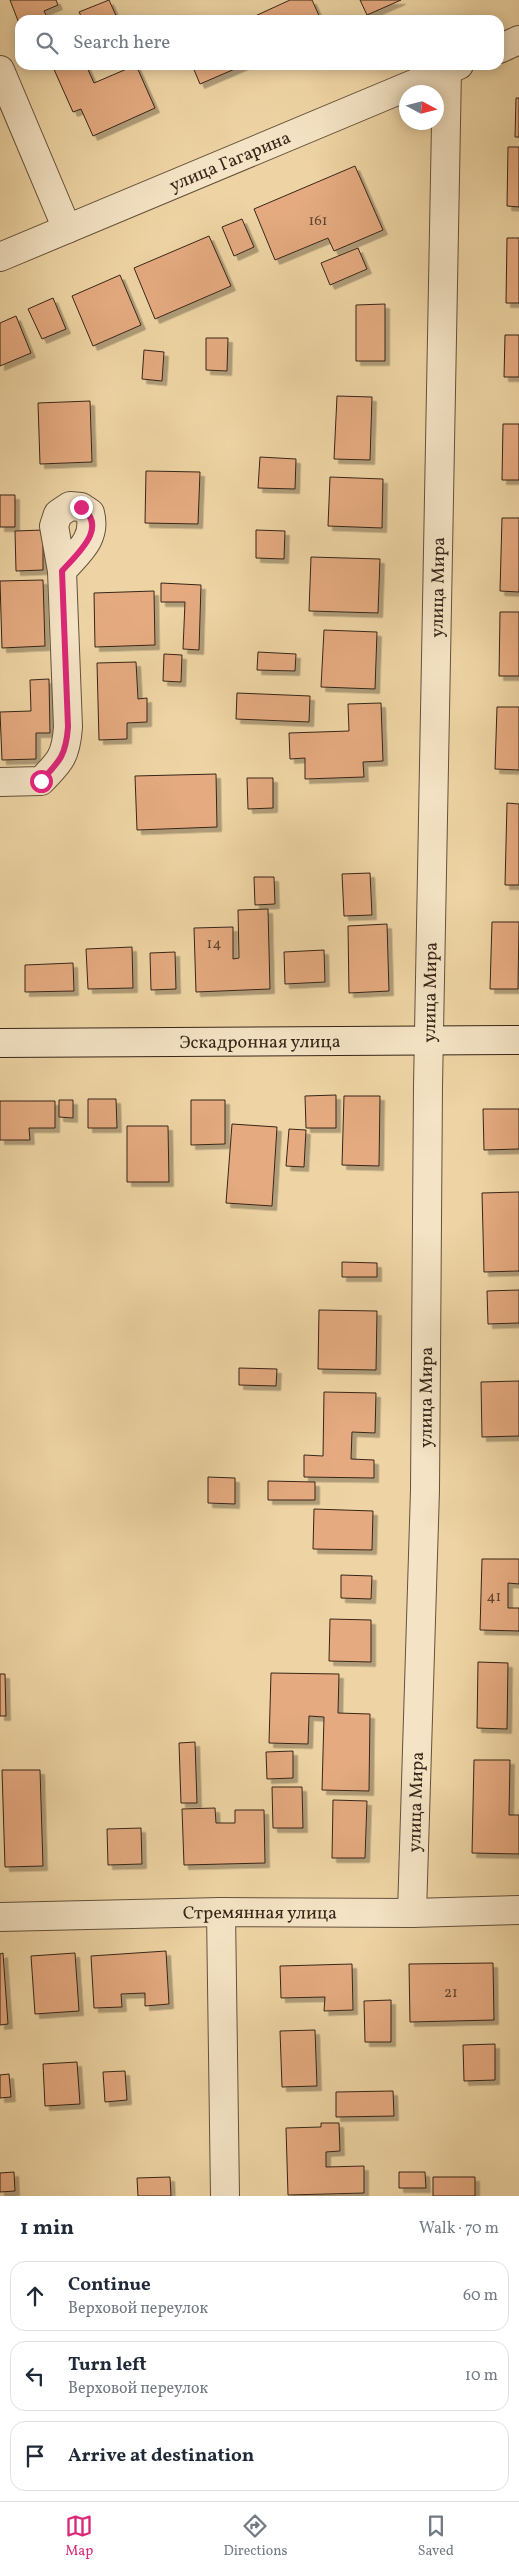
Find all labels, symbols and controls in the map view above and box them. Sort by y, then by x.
search box [15,15,504,70]
icon: search [33,29,61,57]
text: Search here [73,30,170,56]
north arrow [399,85,444,130]
street label: улица Гагарина [166,126,295,199]
house number: 161 [308,211,328,232]
route end [70,496,93,519]
street label: улица Мира [425,537,452,638]
route start [30,770,53,793]
house number: 14 [207,934,221,955]
street label: улица Мира [418,942,445,1043]
street label: Эскадронная улица [179,1030,341,1056]
street label: улица Мира [414,1347,440,1448]
house number: 41 [487,1587,501,1608]
street label: улица Мира [403,1751,431,1853]
street label: Стремянная улица [183,1901,337,1927]
house number: 21 [444,1983,458,2004]
text: 1 min [20,2214,74,2243]
text: Walk · 70 m [419,2218,499,2240]
text: Continue [68,2272,151,2298]
icon: ahead [21,2282,49,2310]
text: 60 m [463,2285,498,2307]
text: Верховой переулок [68,2298,208,2320]
text: Turn left [68,2352,147,2378]
icon: left [21,2362,49,2390]
text: 10 m [465,2365,498,2387]
text: Верховой переулок [68,2378,208,2400]
icon: arrive [21,2442,49,2470]
text: Arrive at destination [68,2443,254,2469]
tab: Map [65,2512,93,2561]
tab: Directions [223,2512,288,2561]
tab: Saved [418,2512,454,2561]

